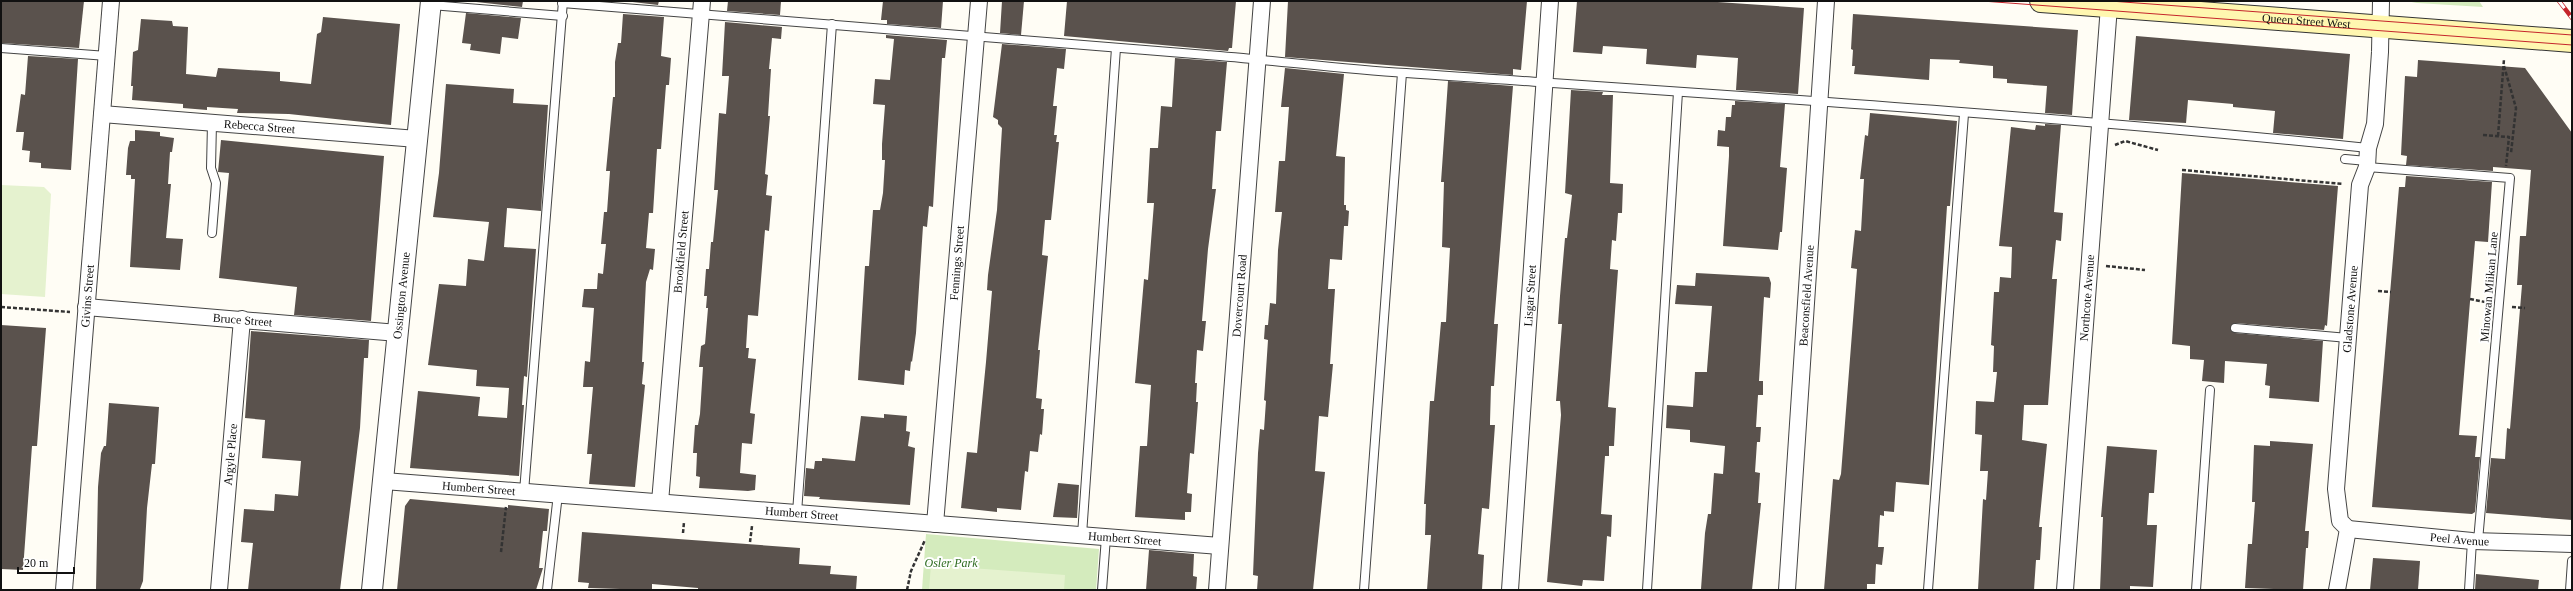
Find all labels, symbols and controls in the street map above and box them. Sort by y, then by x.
street label: Queen Street West [2261,11,2352,31]
street label: Rebecca Street [223,117,296,136]
street label: Brookfield Street [671,209,691,294]
street label: Fennings Street [947,224,967,301]
street label: Minowan Miikan Lane [2477,231,2501,343]
street label: Beaconsfield Avenue [1796,245,1817,347]
street label: Ossington Avenue [390,251,413,340]
street label: Dovercourt Road [1229,254,1250,338]
street label: Northcote Avenue [2077,254,2097,342]
street label: Givins Street [78,263,97,328]
street label: Lisgar Street [1521,264,1539,327]
street label: Gladstone Avenue [2340,265,2361,353]
street label: Bruce Street [212,311,273,330]
street label: Argyle Place [221,423,240,486]
street label: Humbert Street [441,479,517,498]
street label: Humbert Street [764,504,840,523]
street label: Humbert Street [1087,529,1163,548]
street label: Peel Avenue [2429,530,2489,549]
scale bar [18,549,74,575]
text: 20 m [24,556,49,570]
park label: Osler Park [925,556,978,570]

